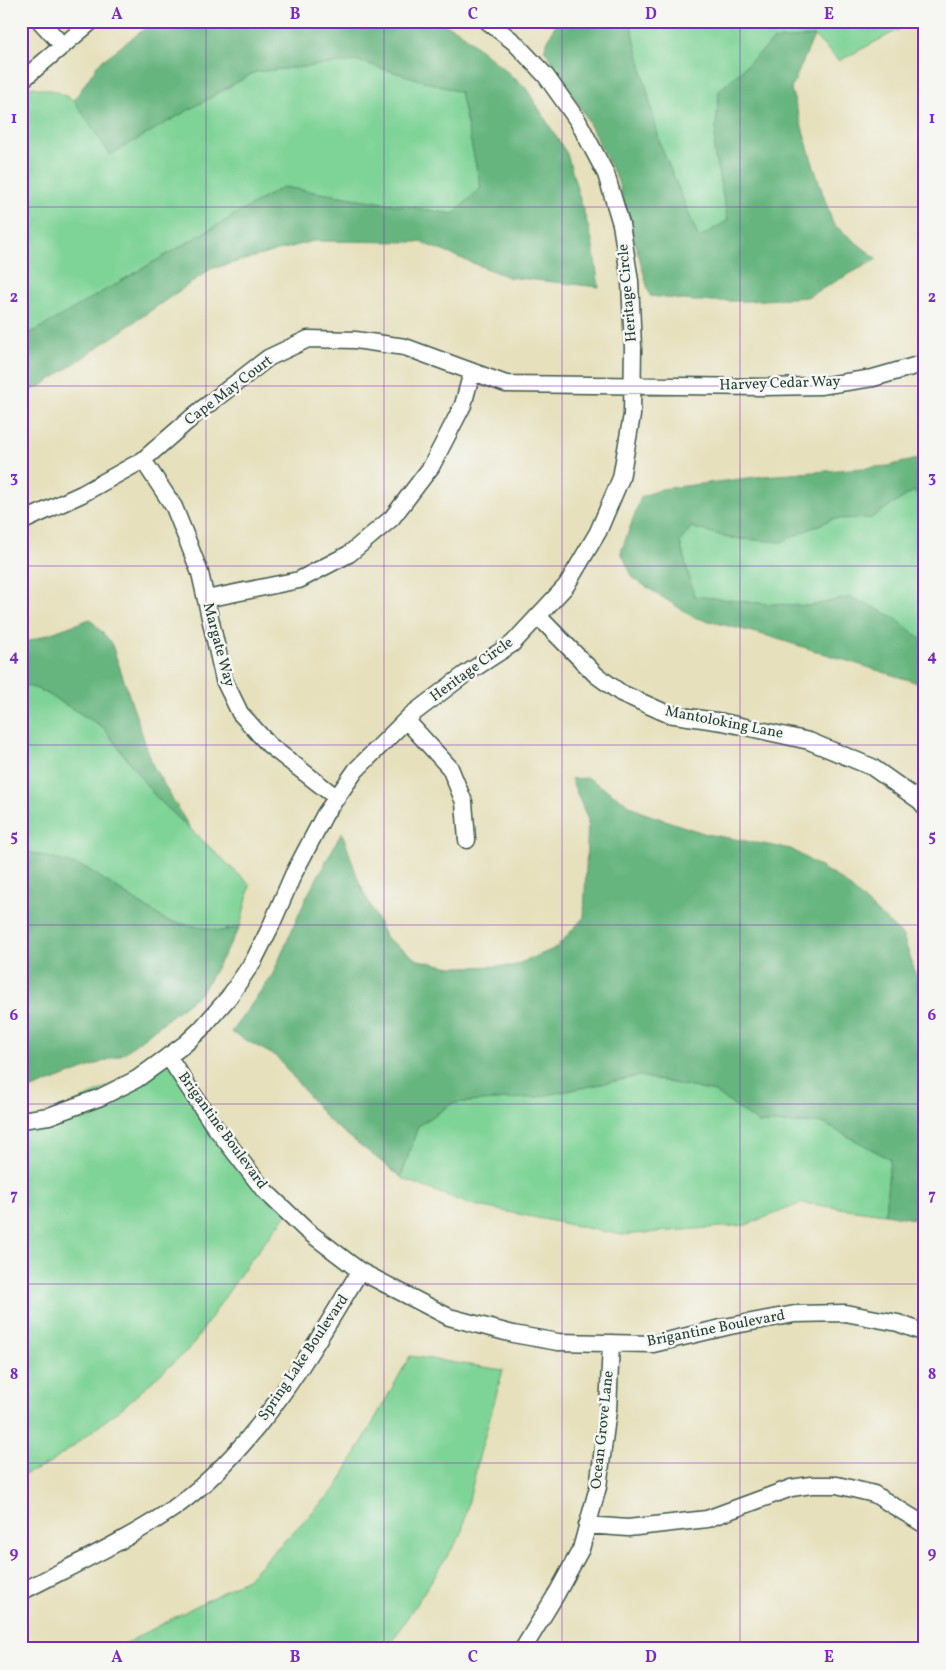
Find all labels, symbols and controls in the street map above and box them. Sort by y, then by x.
text: A [111,4,123,26]
text: B [290,4,301,26]
text: C [468,4,478,26]
text: D [645,4,657,26]
text: E [824,4,834,26]
text: 1 [11,108,17,130]
text: 1 [929,108,935,130]
street label: Heritage Circle [613,243,643,343]
text: 2 [10,287,18,309]
text: 2 [928,287,936,309]
street label: Cape May Court [181,351,277,431]
street label: Harvey Cedar Way [719,371,841,397]
text: 3 [10,467,18,489]
text: 3 [928,467,936,489]
street label: Margate Way [197,600,239,690]
street label: Heritage Circle [426,633,518,707]
text: 4 [9,646,19,668]
text: 4 [927,646,937,668]
street label: Mantoloking Lane [663,701,785,745]
text: 5 [10,826,18,848]
text: 5 [928,826,936,848]
text: 6 [10,1005,19,1027]
text: 6 [928,1005,937,1027]
street label: Brigantine Boulevard [172,1068,272,1194]
text: 7 [10,1185,18,1207]
text: 7 [928,1185,936,1207]
street label: Spring Lake Boulevard [254,1291,354,1425]
street label: Brigantine Boulevard [645,1305,787,1353]
text: 8 [10,1364,18,1386]
text: 8 [928,1364,936,1386]
street label: Ocean Grove Lane [586,1370,620,1490]
text: 9 [10,1543,19,1565]
text: 9 [928,1543,937,1565]
text: A [111,1647,123,1669]
text: B [290,1647,301,1669]
text: C [468,1647,478,1669]
text: D [645,1647,657,1669]
text: E [824,1647,834,1669]

